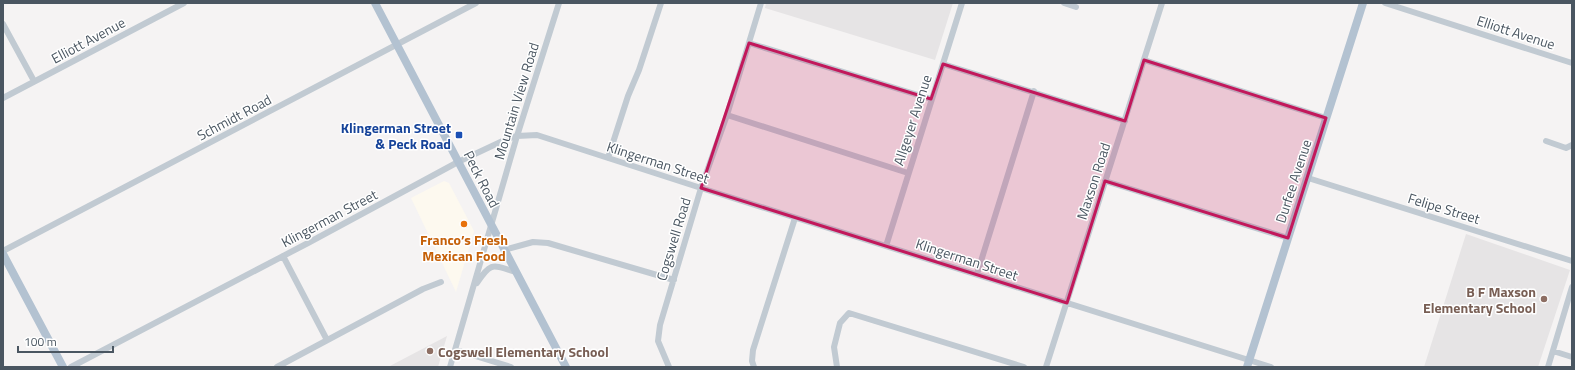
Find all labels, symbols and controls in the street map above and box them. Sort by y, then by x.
street label: Elliott Avenue [1474,9,1558,55]
street label: Elliott Avenue [47,12,129,68]
street label: Mountain View Road [488,40,544,162]
street label: Allgeyer Avenue [887,72,937,168]
street label: Schmidt Road [193,89,275,145]
place label: Klingerman Street & Peck Road [341,117,451,154]
marker: Klingerman Street & Peck Road [454,130,464,140]
street label: Klingerman Street [604,136,712,188]
street label: Durfee Avenue [1270,136,1316,226]
street label: Maxson Road [1071,140,1115,222]
street label: Peck Road [459,147,505,211]
street label: Klingerman Street [277,184,381,252]
street label: Felipe Street [1405,187,1483,229]
street label: Cogswell Road [650,195,696,283]
marker: Franco’s Fresh Mexican Food [459,219,469,229]
place label: Franco’s Fresh Mexican Food [420,229,508,266]
street label: Klingerman Street [913,233,1021,285]
place label: B F Maxson Elementary School [1423,281,1536,318]
marker: B F Maxson Elementary School [1539,294,1549,304]
scale bar [18,328,113,354]
text: 100 m [24,332,57,351]
place label: Cogswell Elementary School [438,341,609,362]
marker: Cogswell Elementary School [425,346,435,356]

